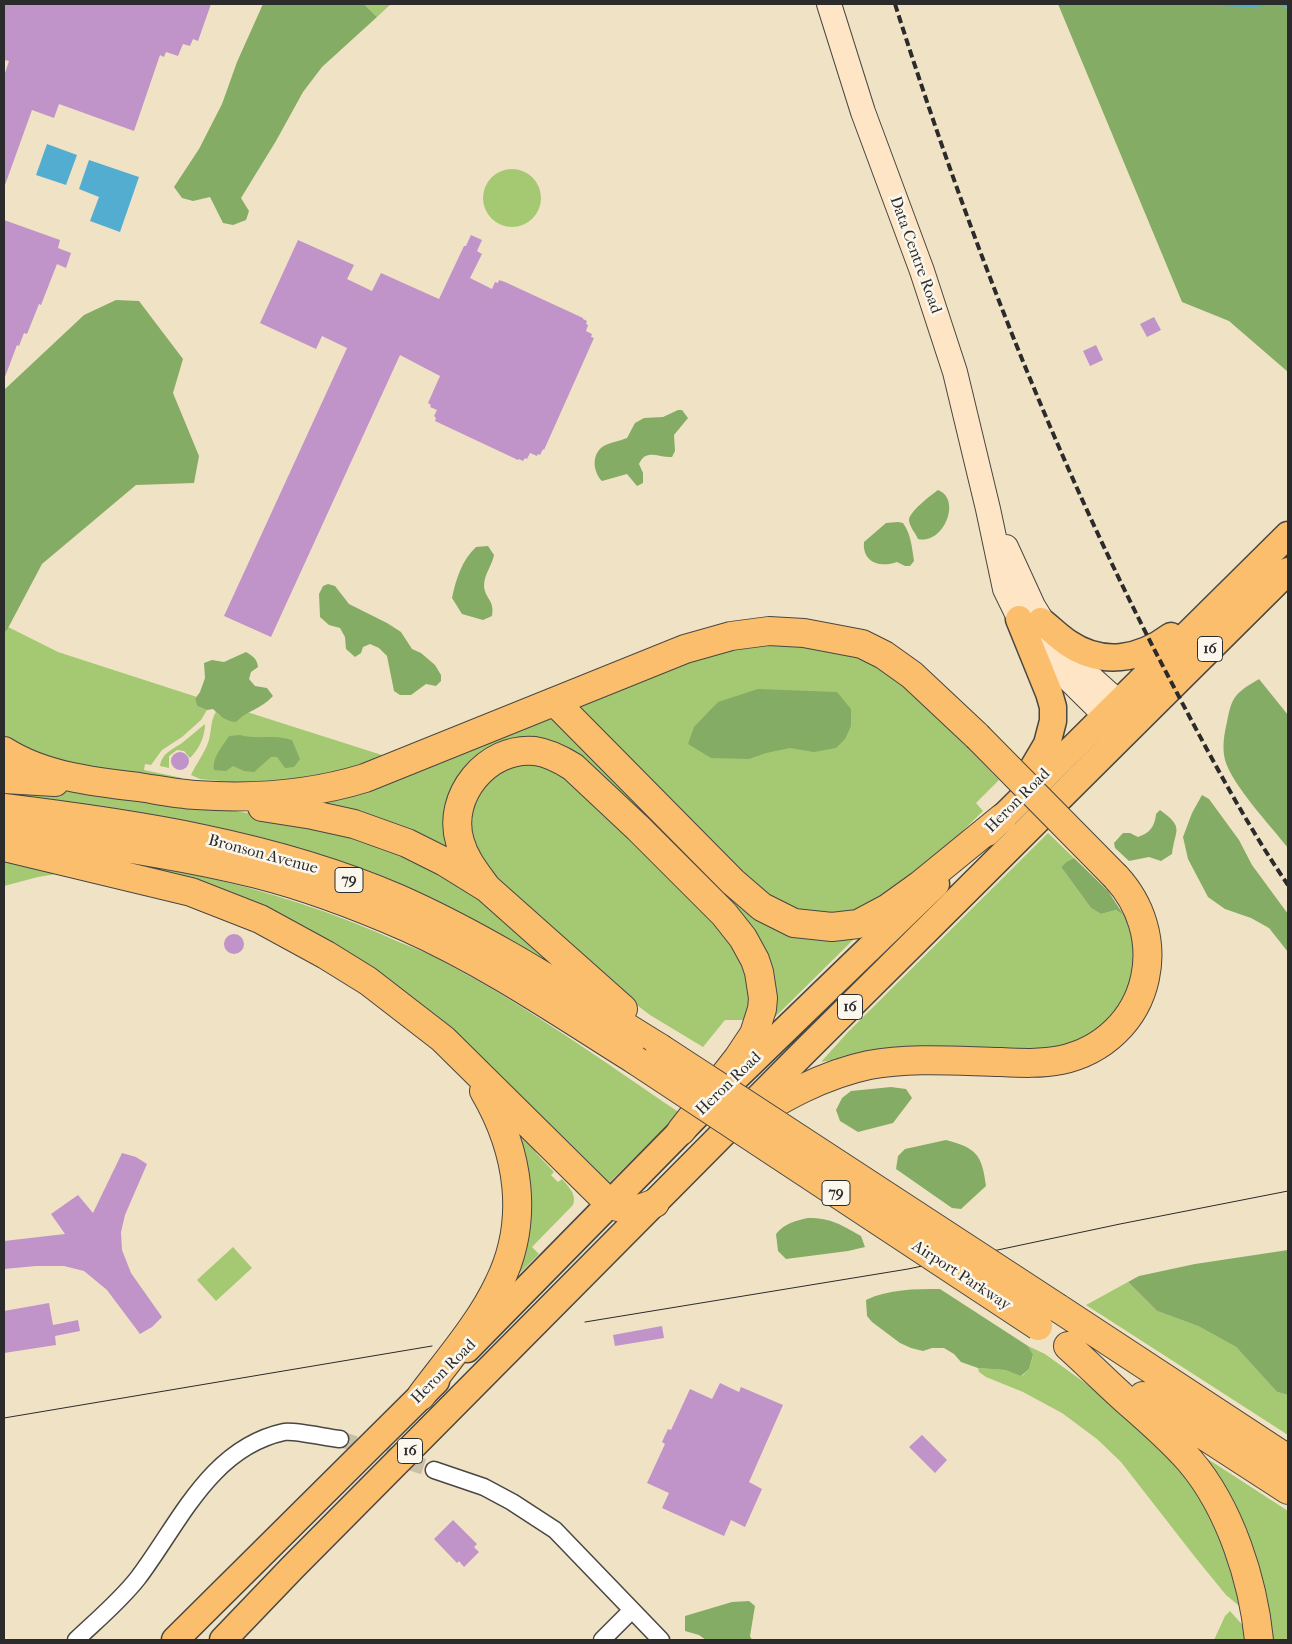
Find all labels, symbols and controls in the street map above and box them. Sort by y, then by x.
street label: Data Centre Road [885,194,945,316]
road number: 16 [1198,636,1222,662]
street label: Heron Road [982,765,1054,837]
street label: Bronson Avenue [206,831,320,879]
road number: 79 [335,868,363,892]
road number: 16 [838,994,862,1020]
street label: Heron Road [692,1048,766,1120]
road number: 79 [822,1180,850,1206]
street label: Airport Parkway [908,1237,1014,1315]
street label: Heron Road [408,1336,480,1408]
road number: 16 [398,1438,422,1464]

